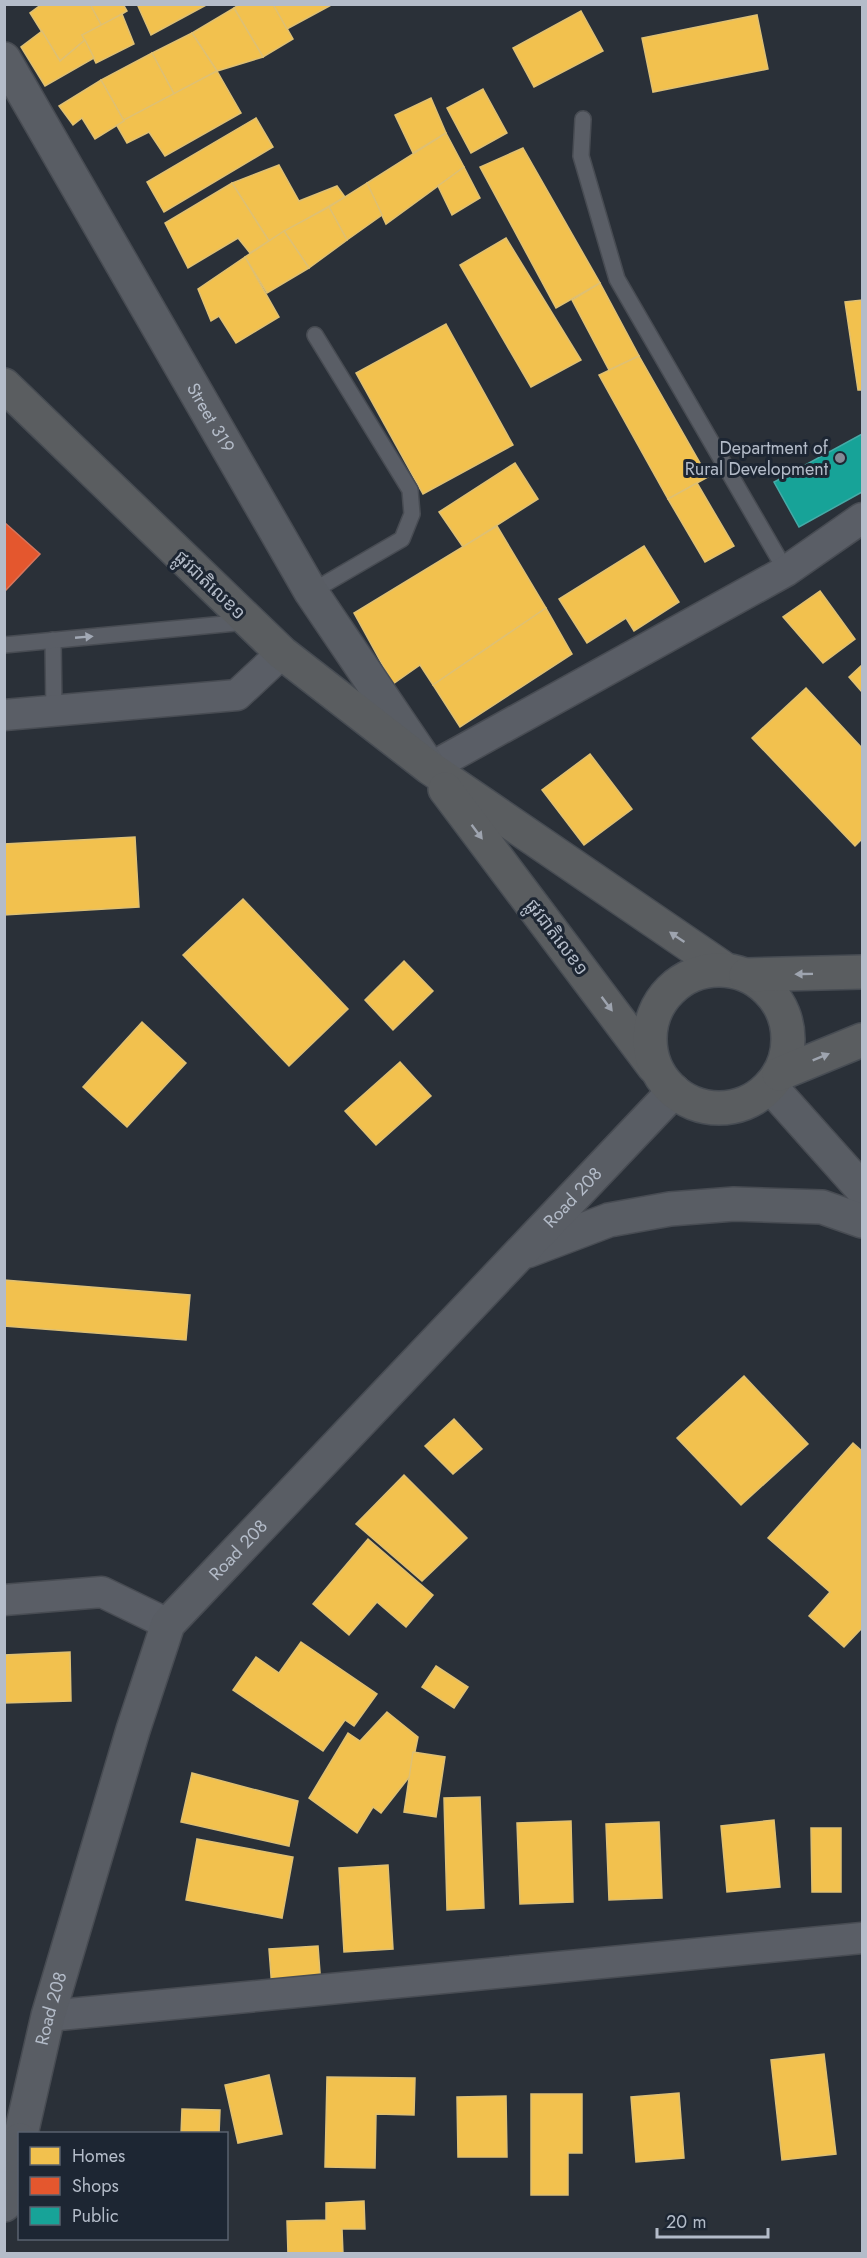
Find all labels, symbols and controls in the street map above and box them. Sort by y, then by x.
street label: Street 319 [180,378,241,457]
place label: Department of Rural Development [685,435,829,482]
marker: Department of Rural Development [833,451,847,465]
street label: ផ្លូវជាតិលេខ១ [166,544,251,628]
one-way arrow [74,632,93,642]
one-way arrow [471,824,483,839]
street label: ផ្លូវជាតិលេខ១ [517,893,594,983]
one-way arrow [670,931,686,943]
one-way arrow [795,969,814,978]
one-way arrow [601,996,613,1012]
one-way arrow [812,1052,830,1061]
street label: Road 208 [538,1161,608,1234]
street label: Road 208 [203,1514,273,1586]
street label: Road 208 [29,1969,73,2048]
legend [18,2132,228,2240]
text: Homes [72,2143,125,2169]
text: Shops [72,2173,119,2199]
scale bar [657,2201,768,2239]
text: Public [72,2203,119,2229]
text: 20 m [666,2209,706,2235]

